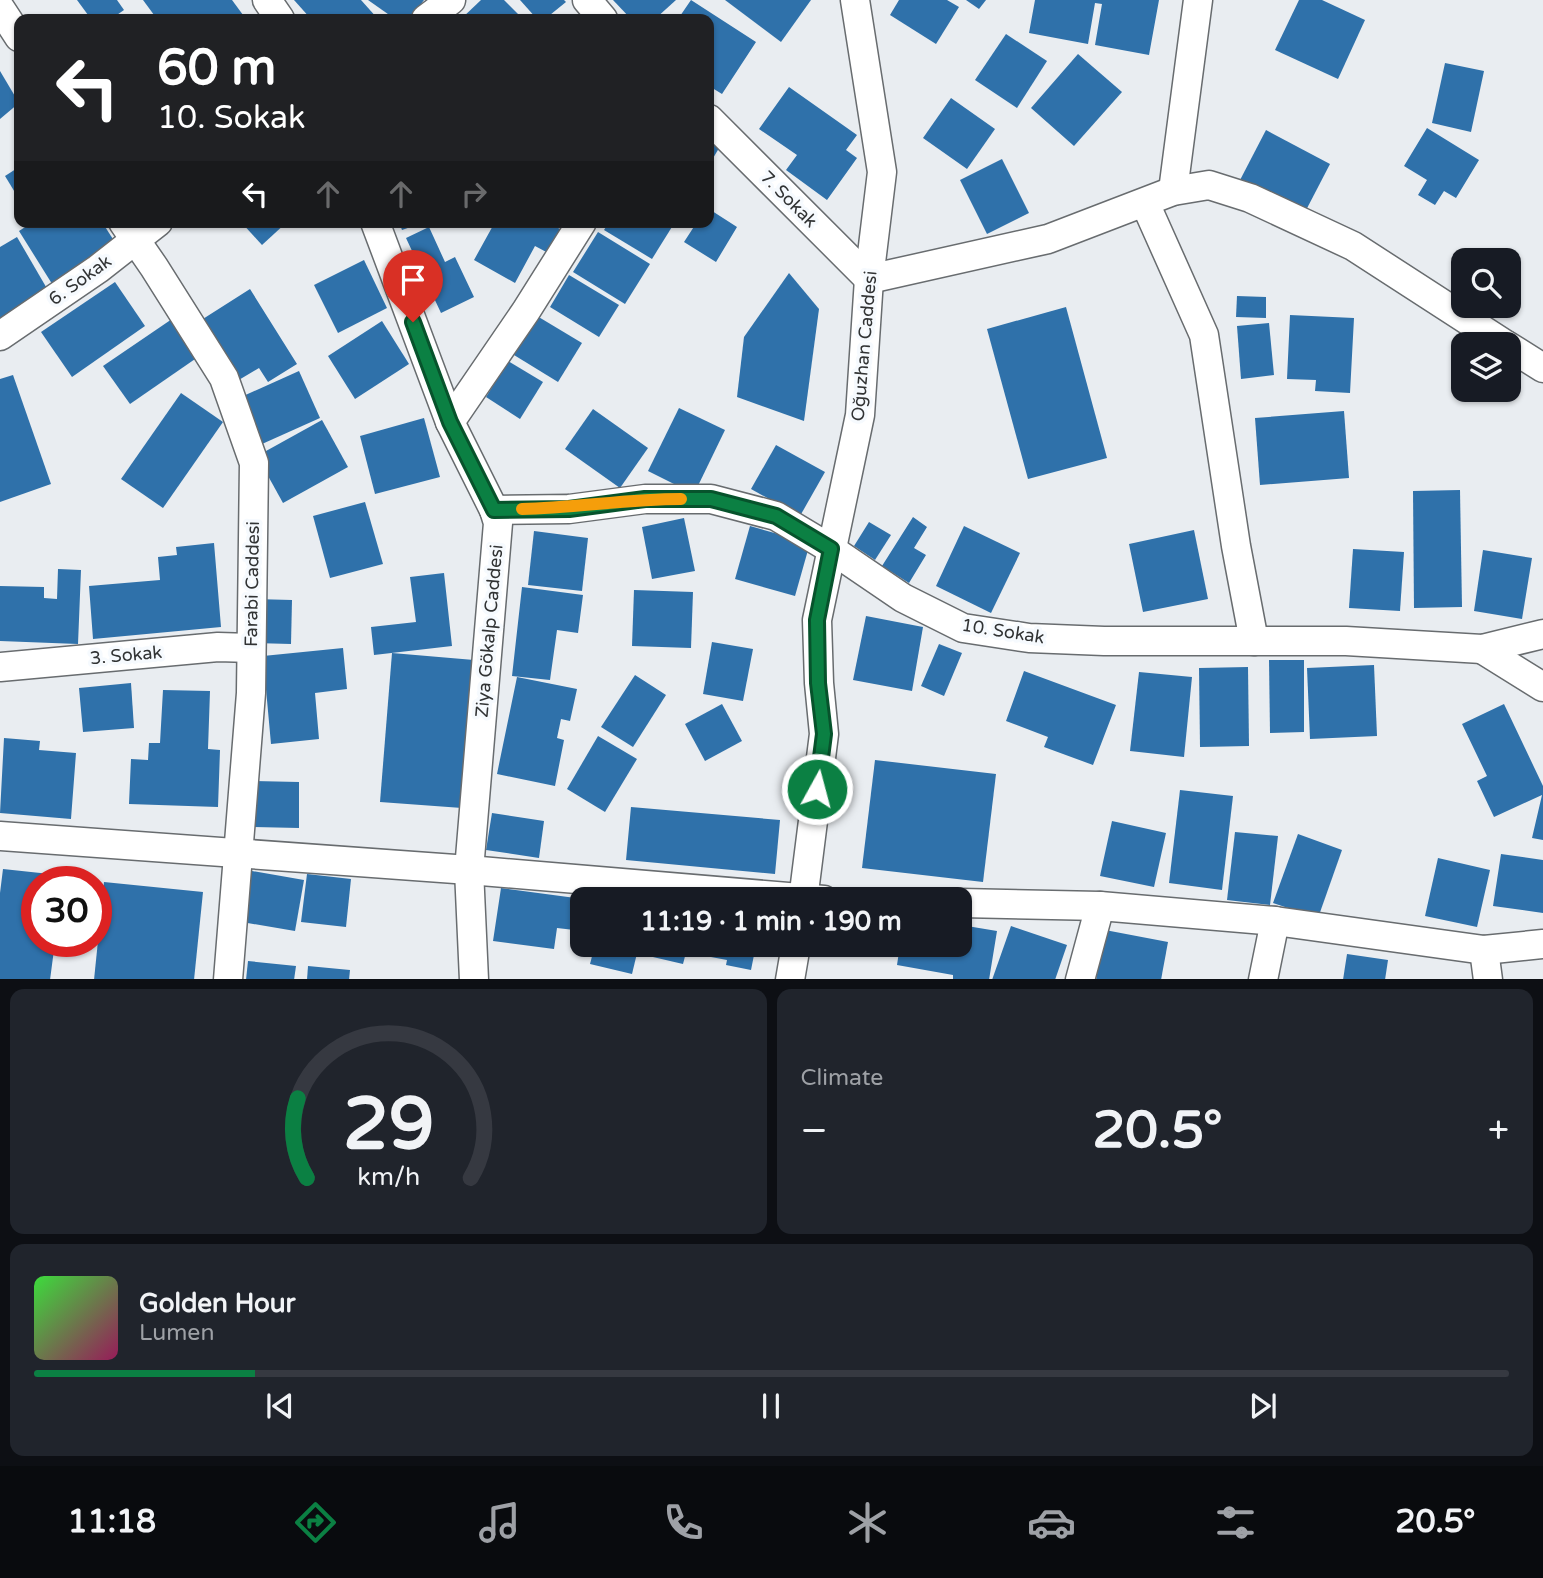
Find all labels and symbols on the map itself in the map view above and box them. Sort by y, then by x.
street label: 7. Sokak [756,166,822,232]
street label: 6. Sokak [44,250,116,310]
pin [383,250,443,322]
street label: Oğuzhan Caddesi [846,270,882,422]
street label: Farabi Caddesi [240,521,264,647]
street label: Ziya Gökalp Caddesi [470,543,508,719]
street label: 10. Sokak [960,614,1046,648]
street label: 3. Sokak [89,641,163,669]
position arrow [780,752,854,826]
speed limit sign: 30 [21,866,112,957]

